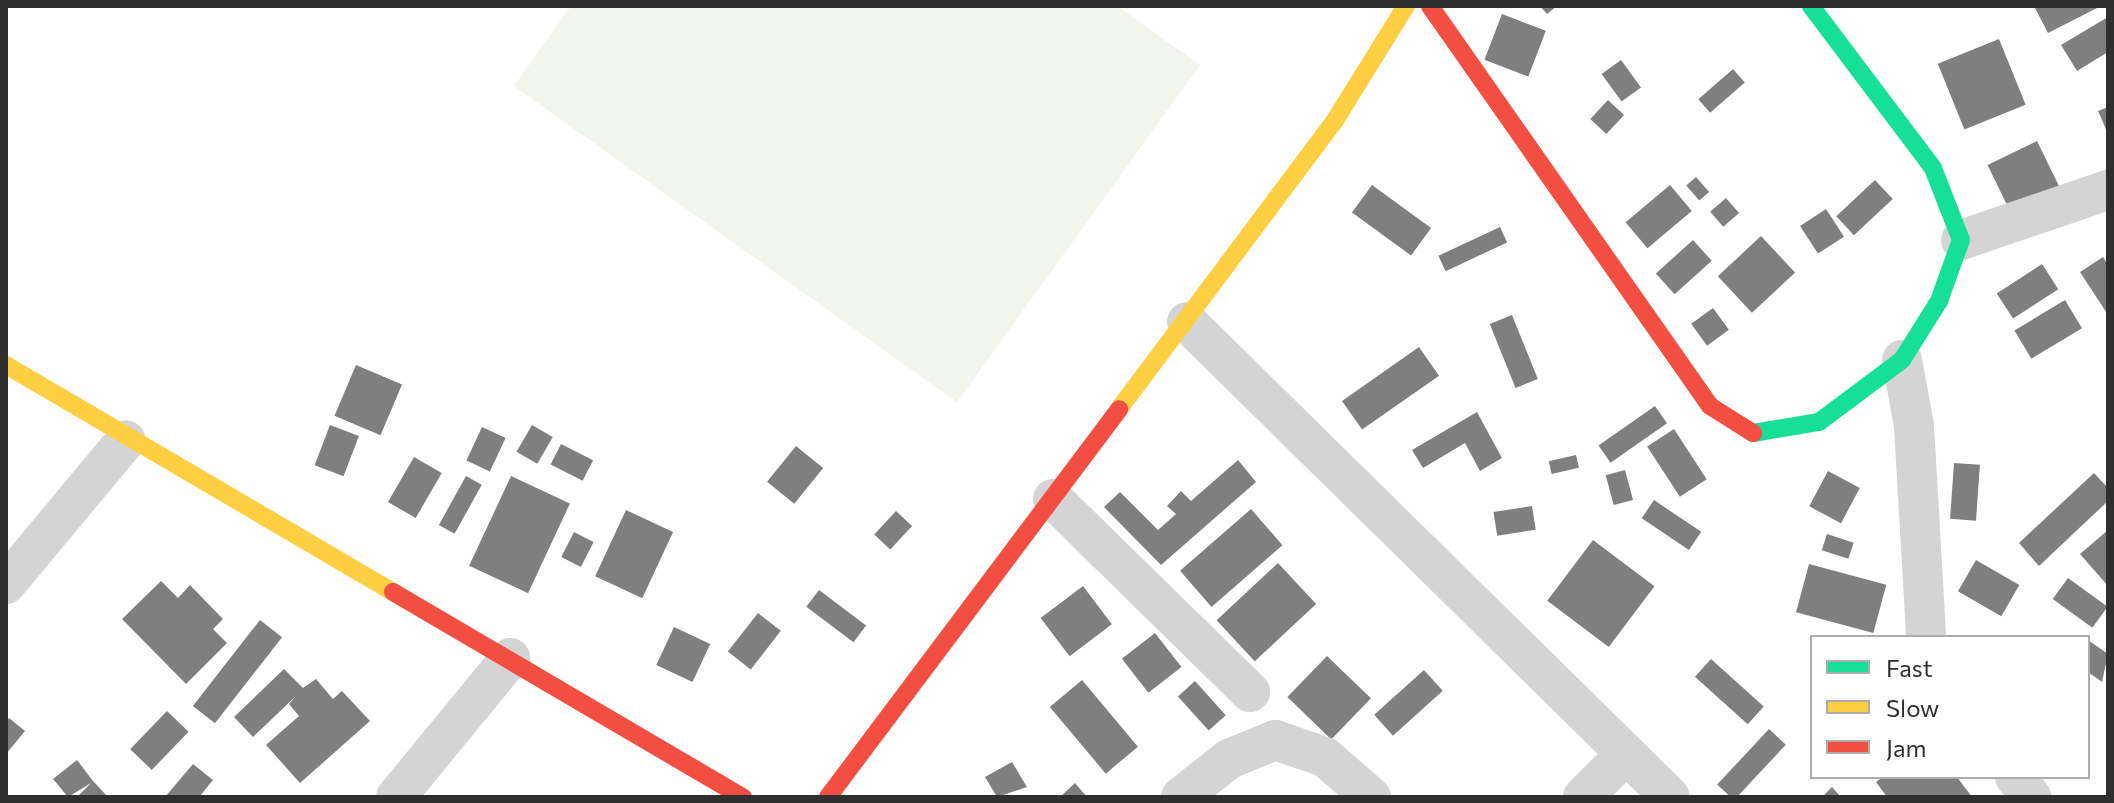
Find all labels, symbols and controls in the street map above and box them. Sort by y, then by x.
legend [1810,635,2090,779]
text: Fast [1886,653,1933,682]
text: Slow [1886,693,1939,722]
text: Jam [1886,733,1926,762]

